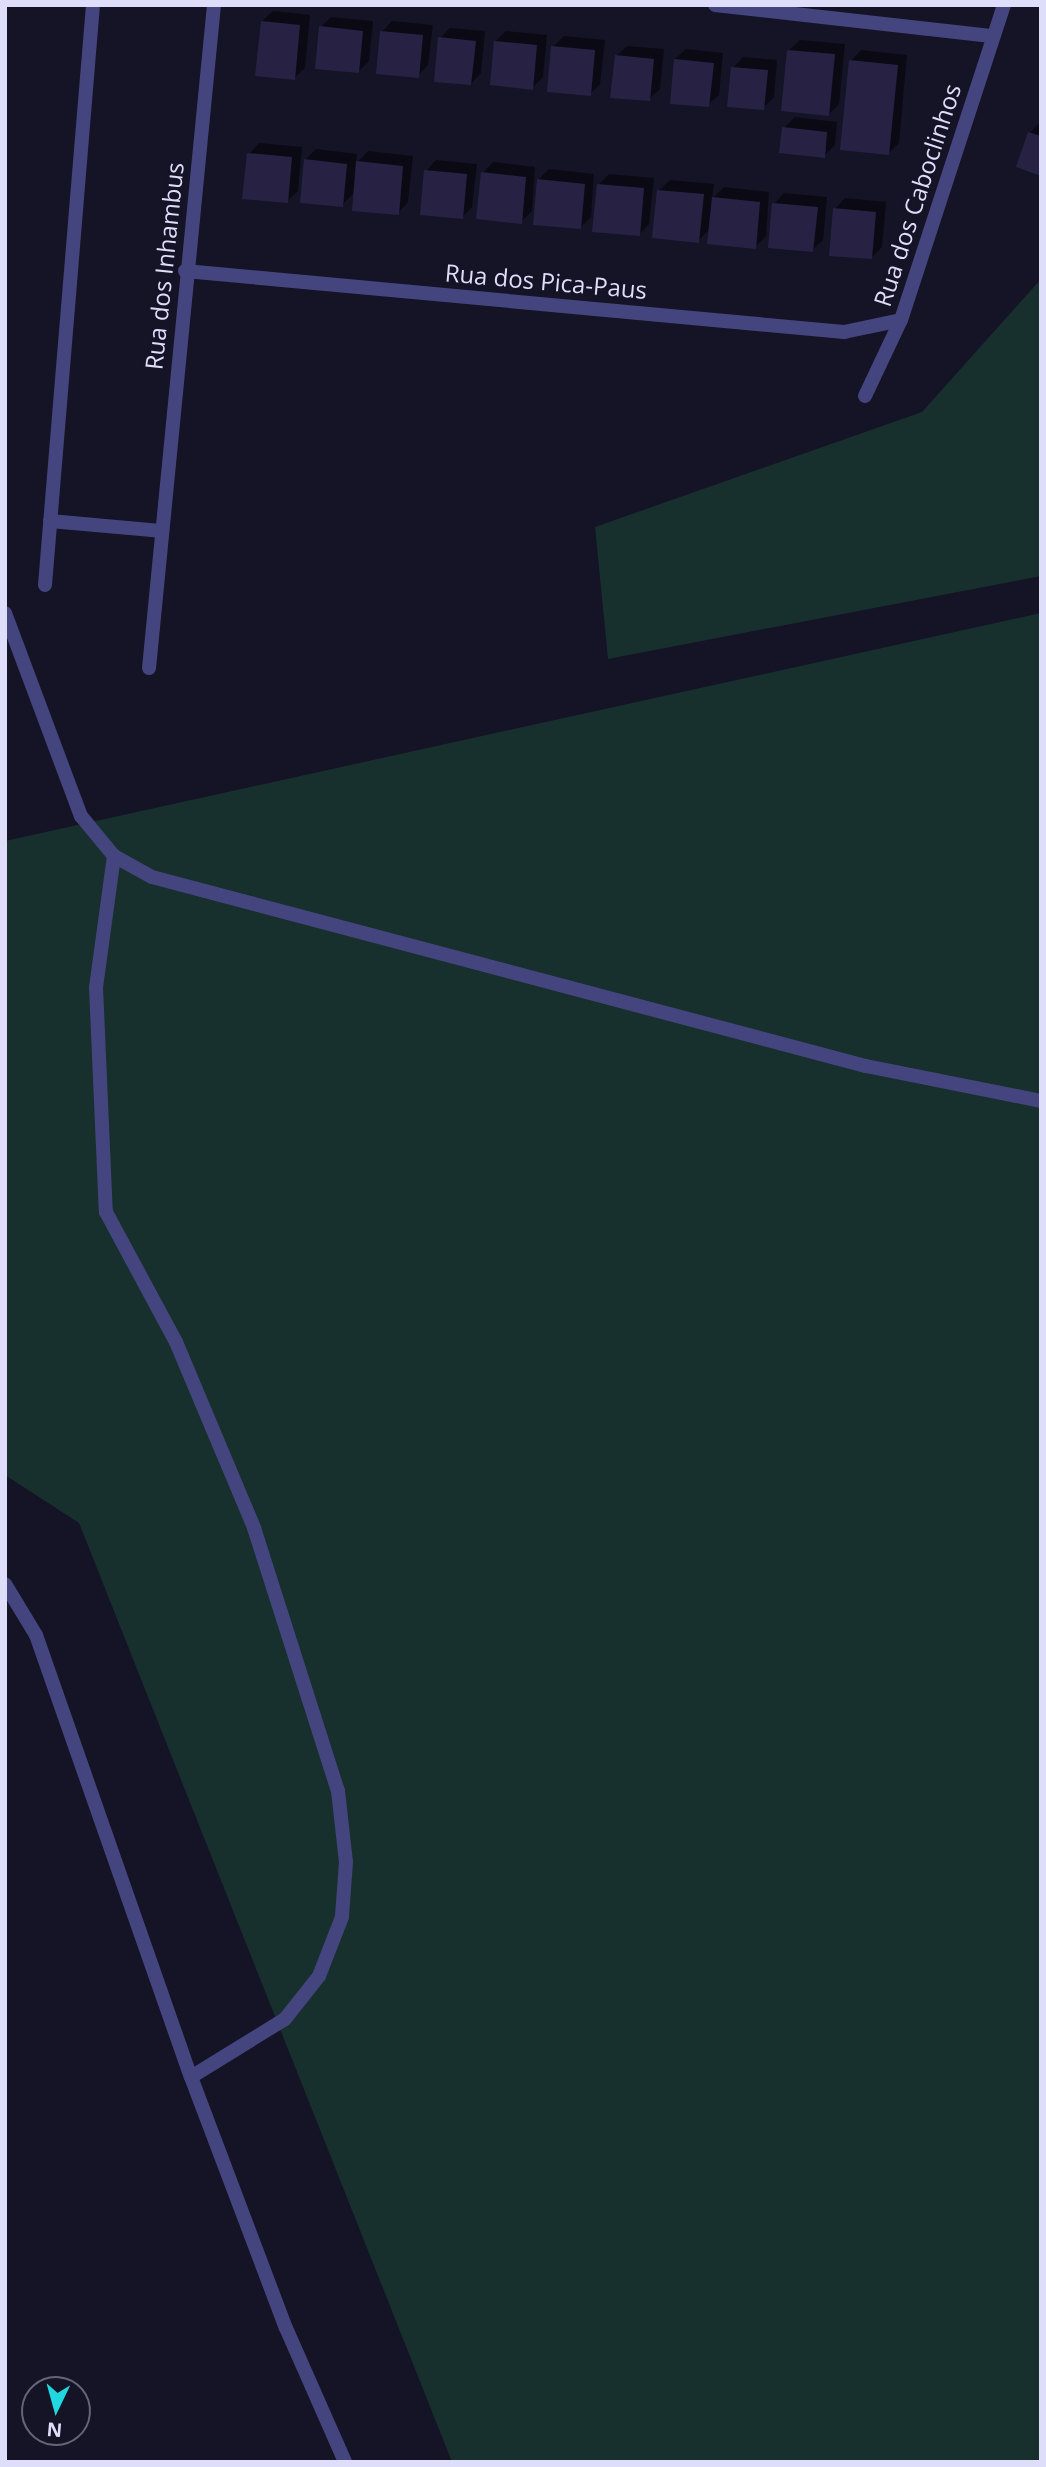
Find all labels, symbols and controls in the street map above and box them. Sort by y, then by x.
street label: Rua dos Caboclinhos [867,80,967,310]
street label: Rua dos Inhambus [139,161,189,371]
street label: Rua dos Pica-Paus [444,258,648,304]
north arrow [21,2376,91,2446]
text: N [46,2416,63,2444]

